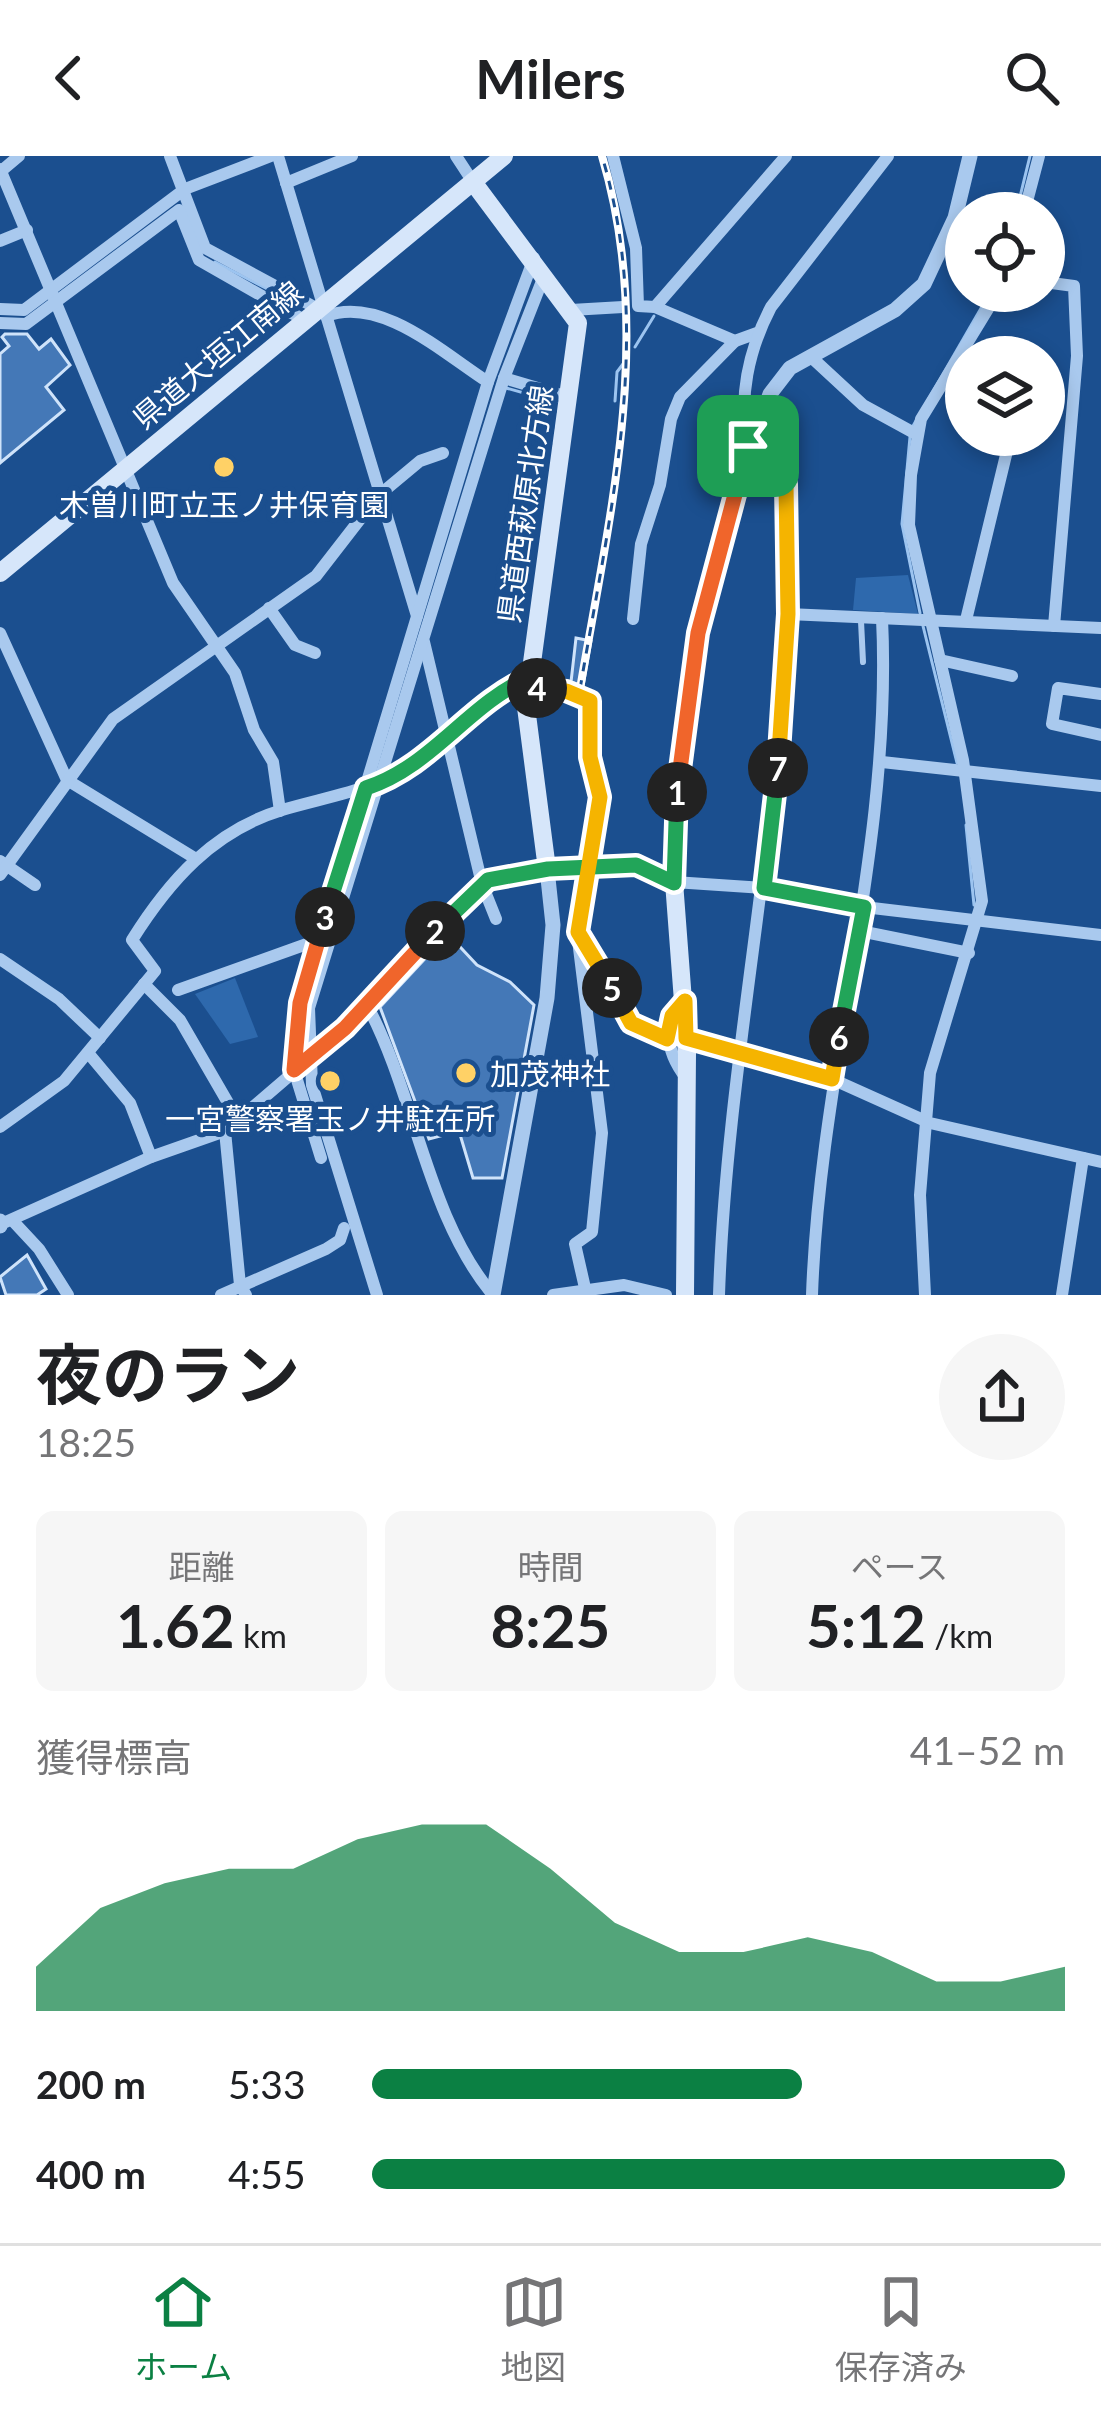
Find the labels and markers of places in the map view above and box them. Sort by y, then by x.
pin [697,395,799,497]
marker: 木曽川町立玉ノ井保育園 [211,454,237,480]
place label: 木曽川町立玉ノ井保育園 [59,486,389,522]
pin: 4 [507,658,567,718]
pin: 7 [748,738,808,798]
pin: 1 [647,762,707,822]
pin: 3 [295,887,355,947]
pin: 2 [405,901,465,961]
pin: 5 [582,958,642,1018]
pin: 6 [809,1007,869,1067]
place label: 加茂神社 [490,1055,610,1091]
marker: 加茂神社 [453,1060,479,1086]
marker: 一宮警察署玉ノ井駐在所 [317,1068,343,1094]
place label: 一宮警察署玉ノ井駐在所 [165,1100,495,1136]

